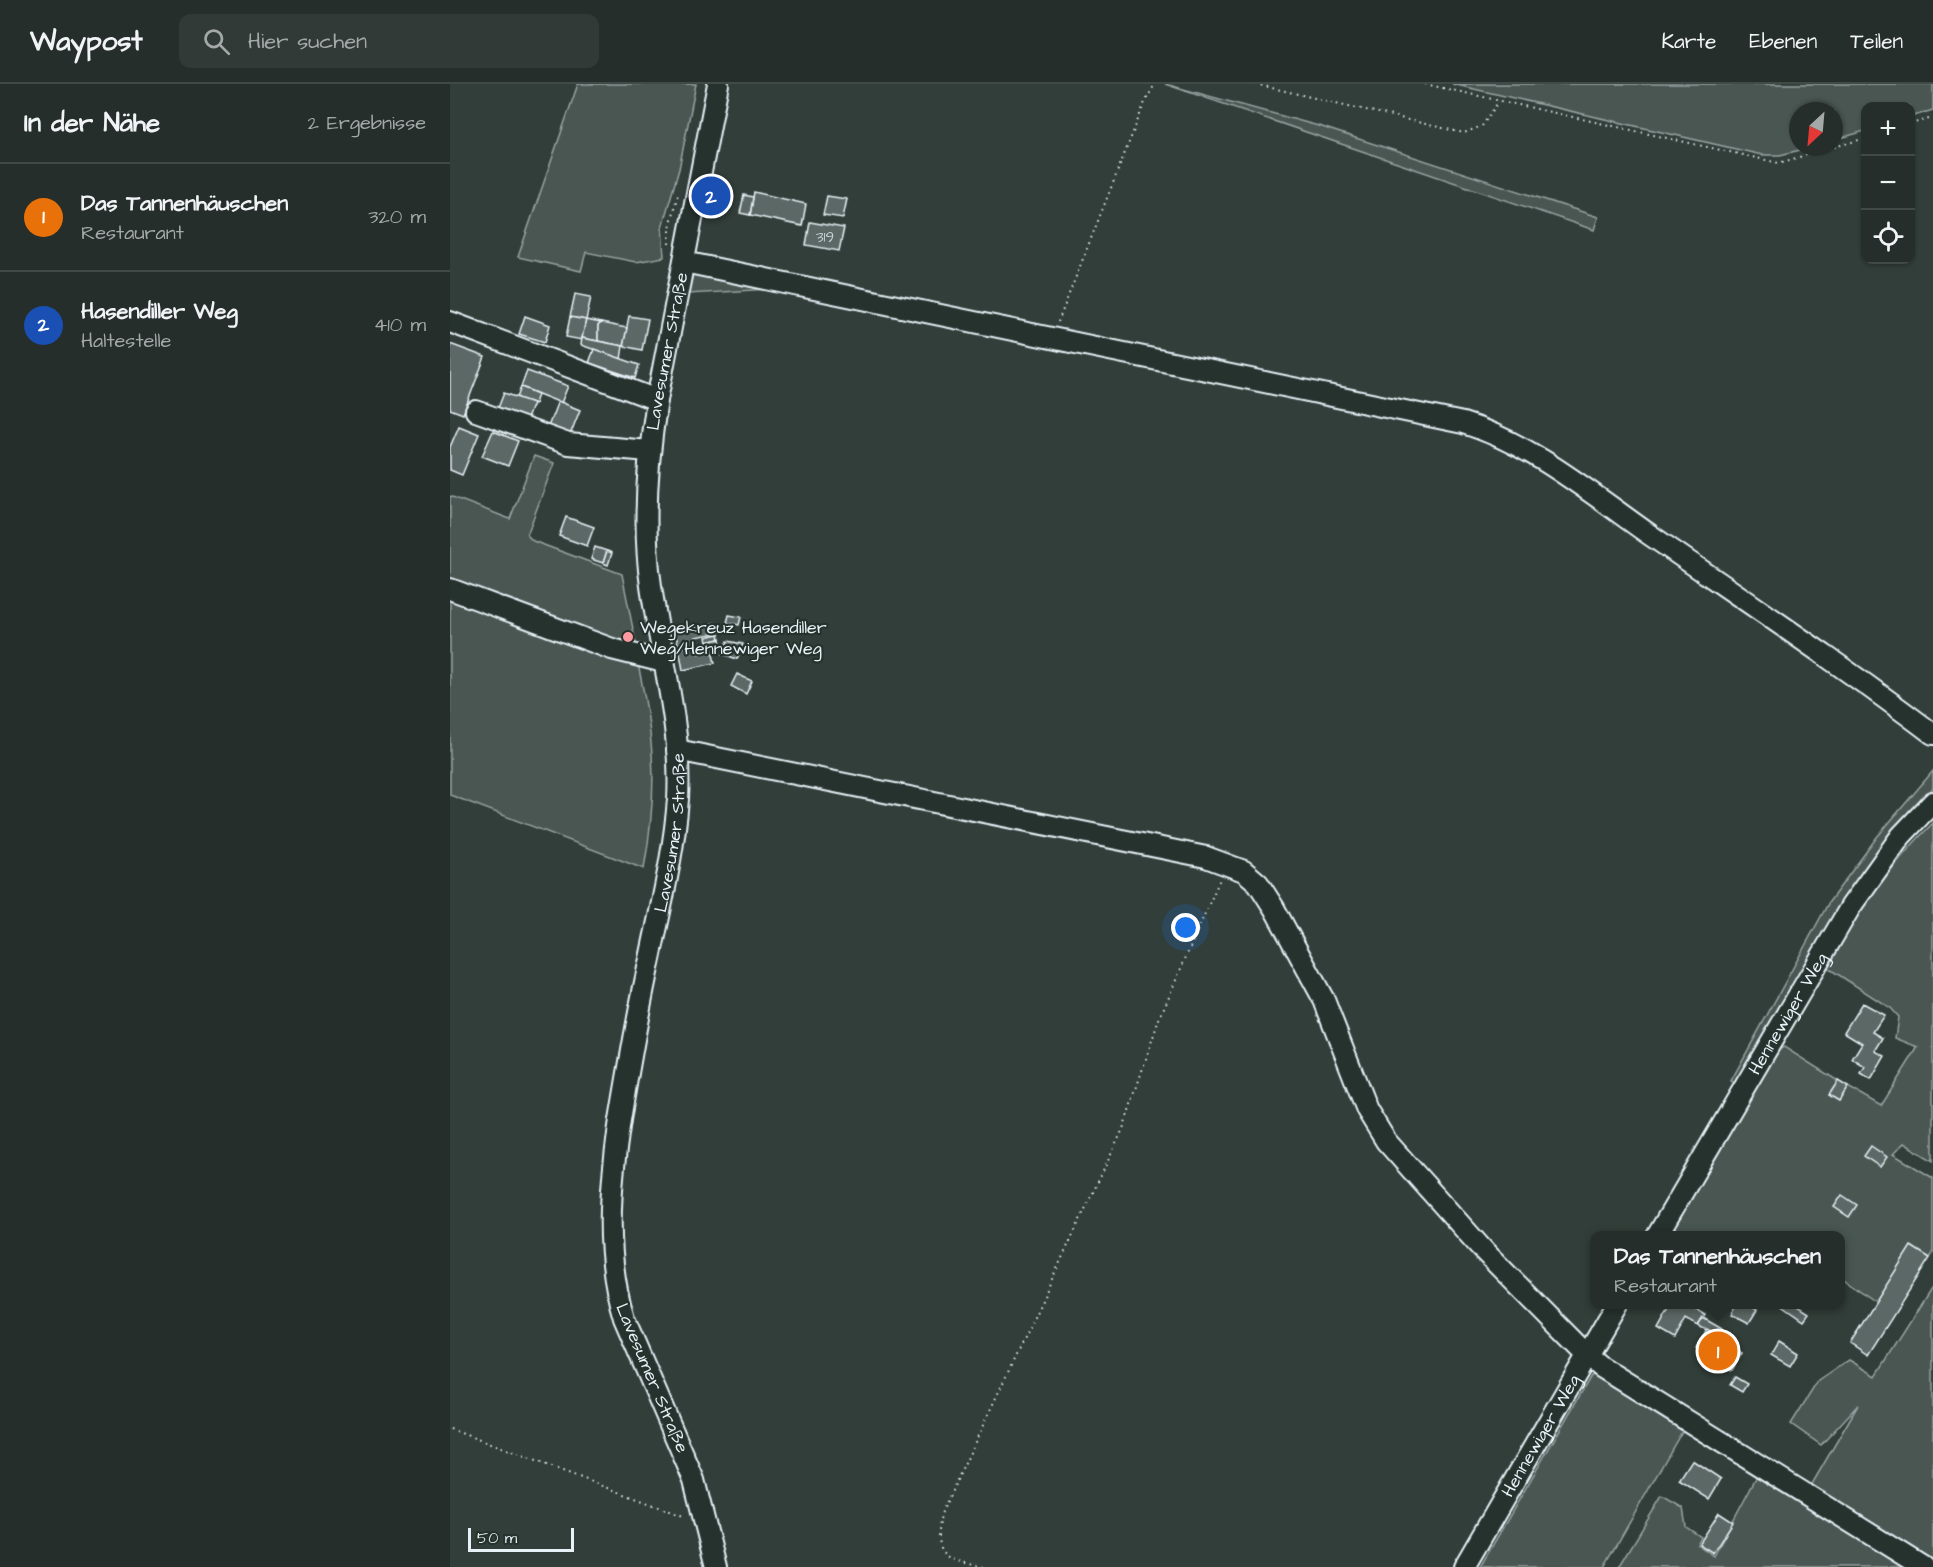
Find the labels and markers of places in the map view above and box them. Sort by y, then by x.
pin: 2 [692,174,730,218]
place label: Wegekreuz Hasendiller Weg/Hennewiger Weg [640,615,827,662]
marker: Wegekreuz Hasendiller Weg/Hennewiger Weg [621,630,635,644]
pin: 1 [1698,1328,1738,1374]

